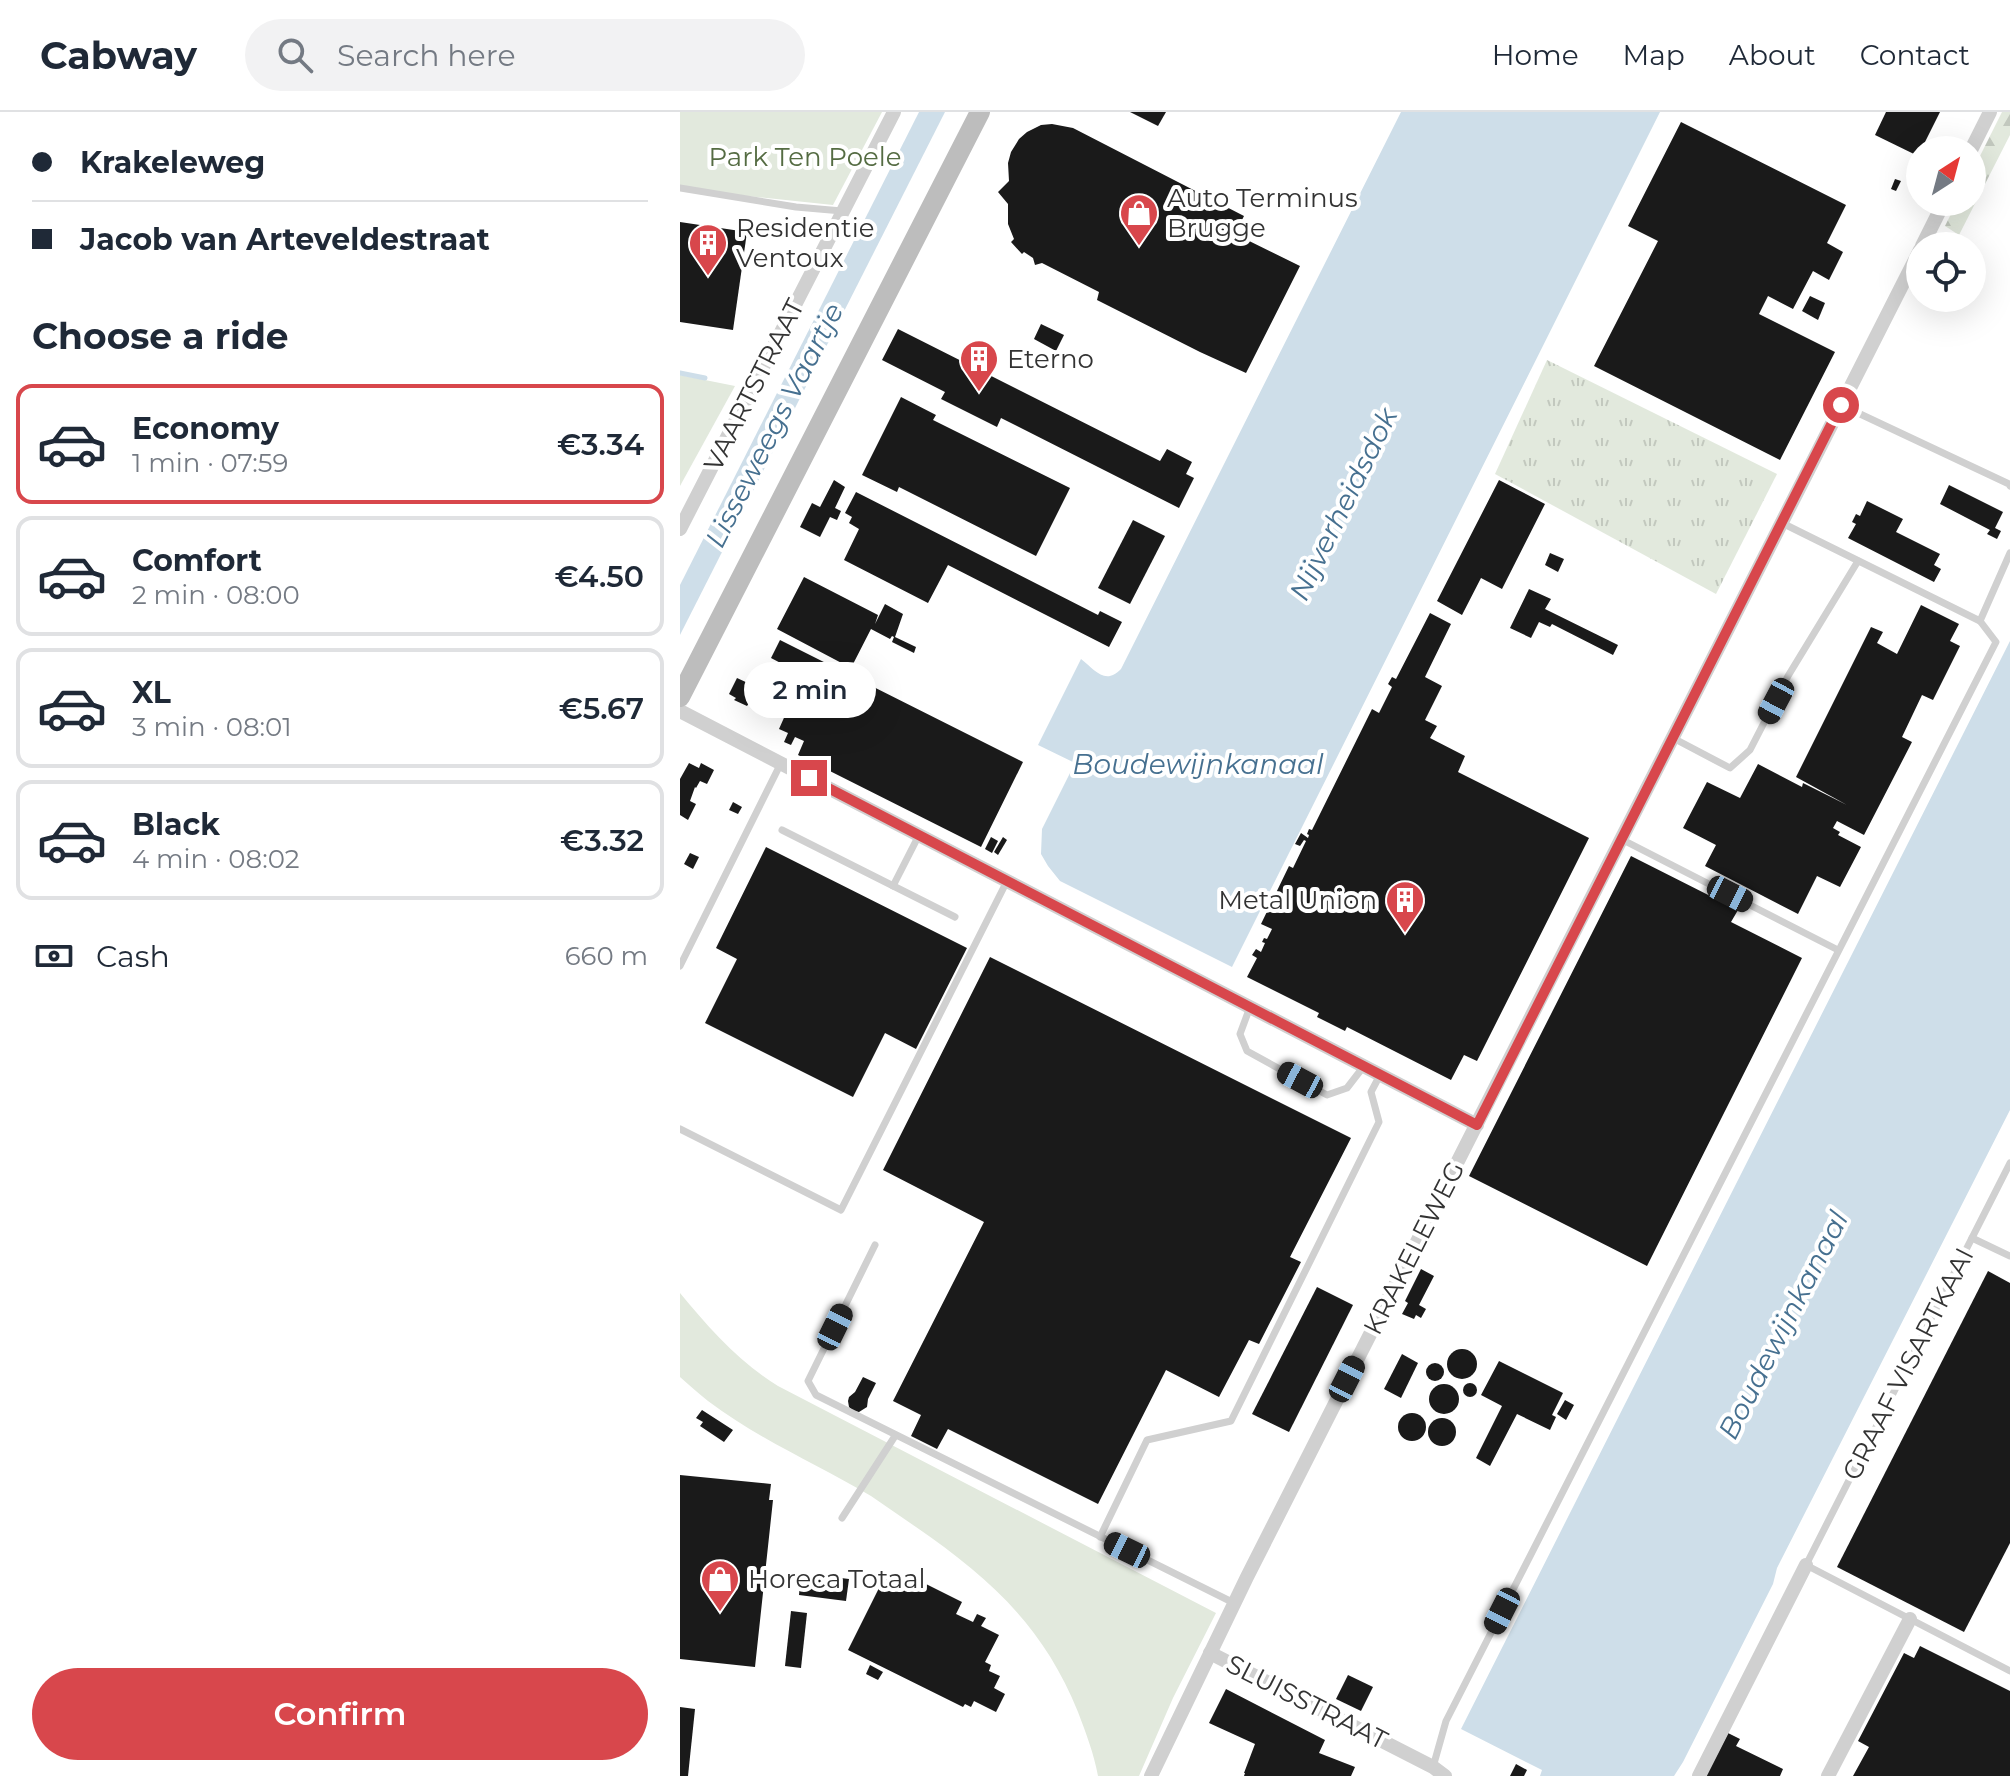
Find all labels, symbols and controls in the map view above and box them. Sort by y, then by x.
search box [245,19,805,91]
text: Cabway [40,32,197,79]
icon: search [273,33,317,77]
text: Search here [337,37,516,74]
text: Home [1492,38,1579,72]
text: Map [1623,38,1685,72]
text: About [1729,38,1816,72]
text: Contact [1860,38,1970,72]
north arrow [1906,136,1986,216]
map controls [1906,136,1986,312]
park label: Park Ten Poele [709,141,901,173]
text: Krakeleweg [80,144,265,181]
place label: Auto Terminus Brugge [1167,182,1358,244]
shop icon: Auto Terminus Brugge [1118,192,1160,247]
place label: Residentie Ventoux [736,212,874,274]
text: Jacob van Arteveldestraat [80,221,490,258]
building icon: Residentie Ventoux [687,222,729,277]
button: locate [1906,232,1986,312]
street label: VAARTSTRAAT [697,294,811,476]
water label: Lisseweegs Vaartje [698,297,850,553]
text: Choose a ride [32,314,289,358]
building icon: Eterno [958,338,1000,393]
place label: Eterno [1007,343,1094,375]
route start [1823,387,1859,423]
water label: Nijverheidsdok [1282,401,1405,606]
icon: car [36,408,108,480]
text: Economy [132,410,279,447]
text: €3.34 [557,426,644,463]
text: 1 min · 07:59 [132,447,288,479]
icon: car [36,540,108,612]
text: Comfort [132,542,262,579]
text: €4.50 [554,558,644,595]
text: 2 min · 08:00 [132,579,300,611]
callout: 2 min [743,662,875,718]
icon: car [36,672,108,744]
text: XL [132,674,171,711]
text: 2 min [772,674,848,706]
car [1754,674,1798,728]
text: €5.67 [559,690,644,727]
text: 3 min · 08:01 [132,711,292,743]
water label: Boudewijnkanaal [1072,747,1324,781]
route end [791,760,827,796]
icon: car [36,804,108,876]
text: Black [132,806,220,843]
text: €3.32 [560,822,644,859]
text: 4 min · 08:02 [132,843,300,875]
car [1703,872,1757,916]
building icon: Metal Union [1384,879,1426,934]
place label: Metal Union [1218,884,1377,916]
icon: cash [32,934,76,978]
text: Cash [96,938,170,975]
text: 660 m [565,940,648,972]
car [1273,1058,1327,1102]
street label: KRAKELEWEG [1357,1156,1471,1340]
water label: Boudewijnkanaal [1711,1205,1855,1445]
street label: GRAAF VISARTKAAI [1836,1242,1980,1486]
car [814,1300,856,1354]
car [1325,1352,1369,1406]
car [1100,1529,1154,1571]
shop icon: Horeca Totaal [699,1558,741,1613]
place label: Horeca Totaal [748,1563,926,1595]
car [1480,1584,1524,1638]
street label: SLUISSTRAAT [1221,1648,1393,1756]
button: Confirm [32,1668,648,1760]

